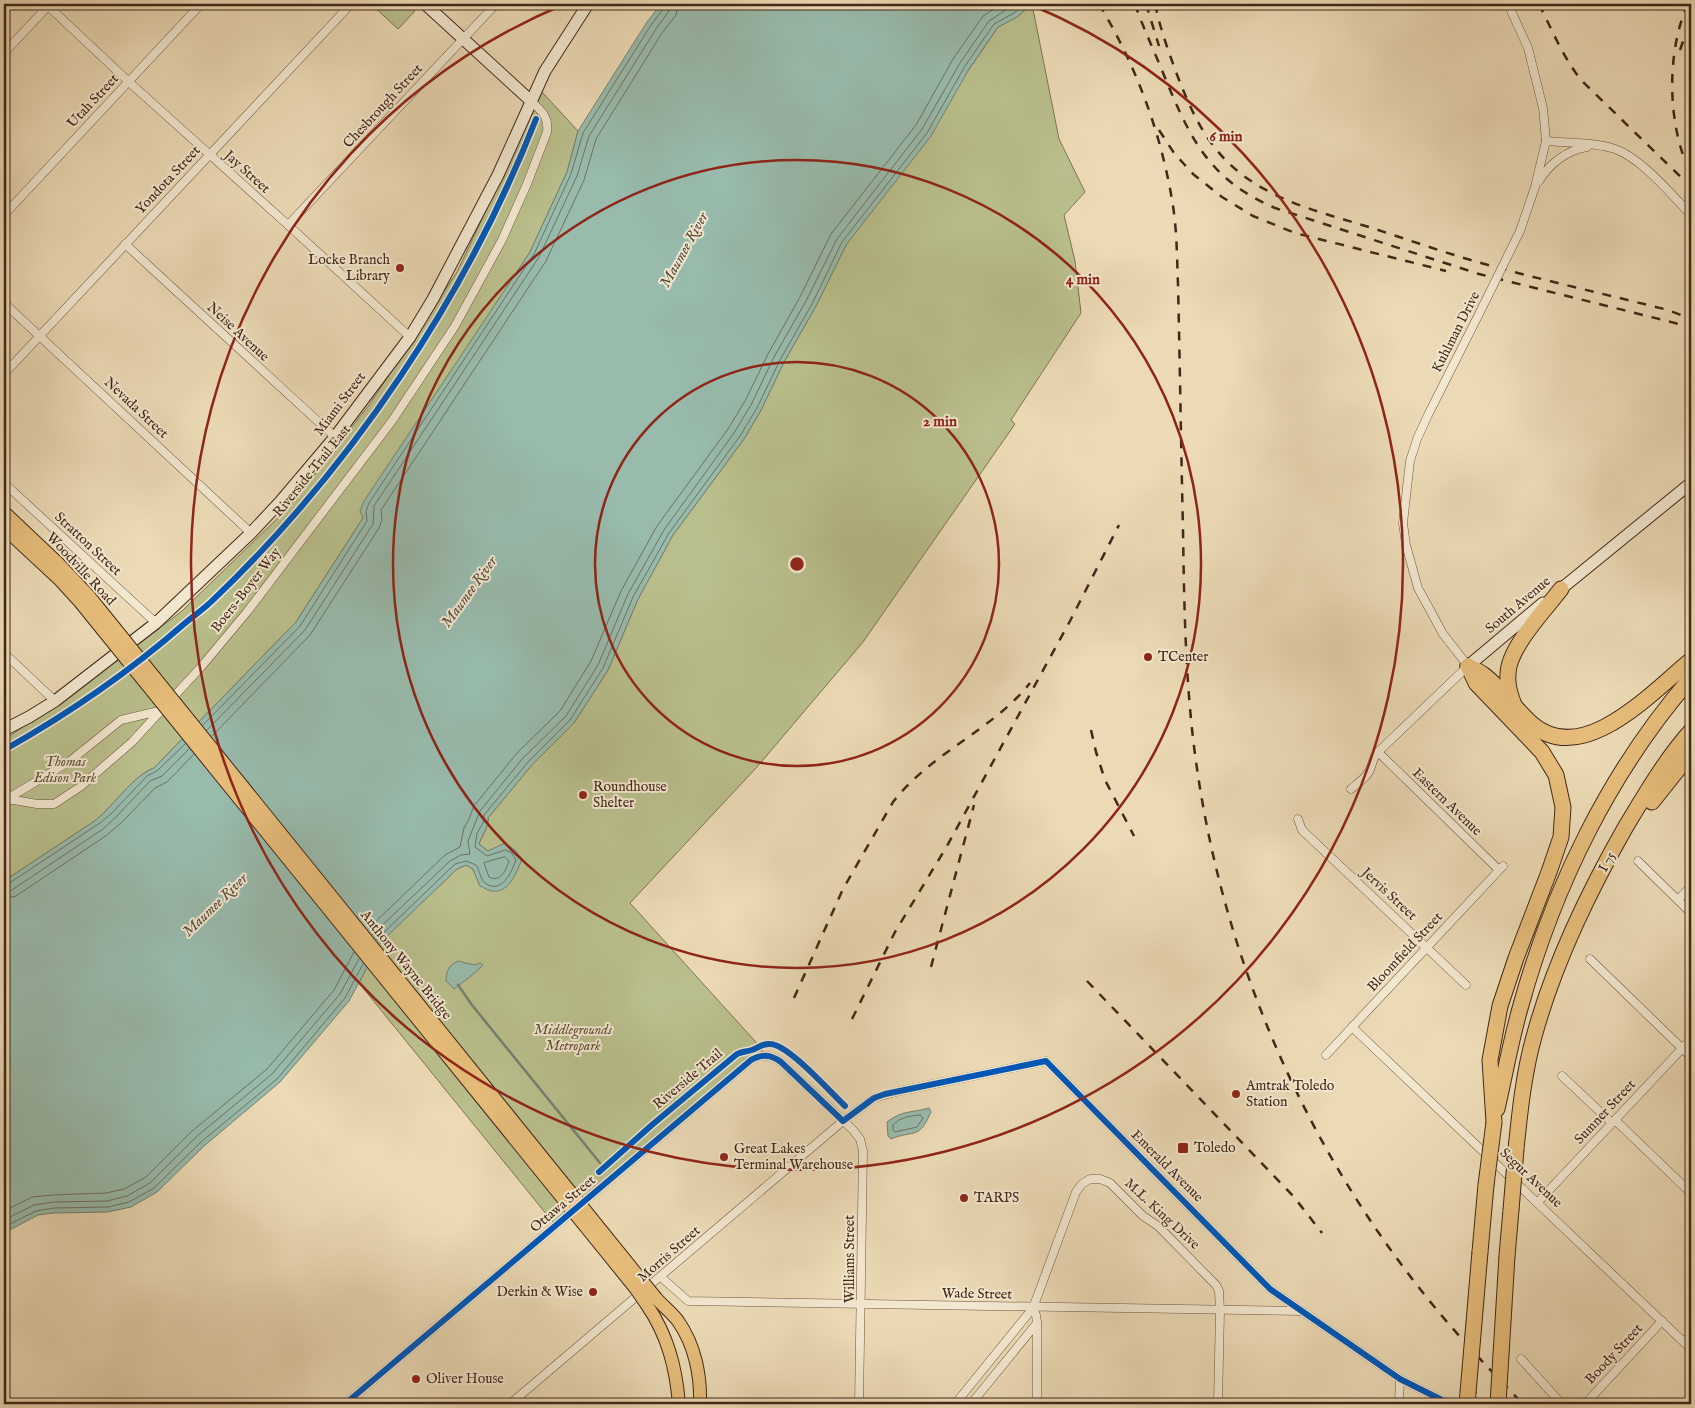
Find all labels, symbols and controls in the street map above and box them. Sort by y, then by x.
street label: Chesbrough Street [339,60,427,152]
street label: Utah Street [63,70,123,132]
text: 6 min [1209,127,1243,146]
street label: Yondota Street [132,142,204,218]
street label: Jay Street [219,145,274,198]
water label: Maumee River [655,208,713,291]
place label: Locke Branch Library [308,251,391,285]
marker: Locke Branch Library [394,262,406,274]
text: 4 min [1066,270,1100,289]
street label: Kuhlman Drive [1428,288,1484,376]
street label: Neise Avenue [203,298,273,366]
street label: Miami Street [310,368,370,440]
street label: Nevada Street [100,374,172,443]
text: 2 min [923,412,957,431]
street label: Riverside Trail East [269,421,355,521]
street label: Stratton Street [51,508,126,580]
street label: Woodville Road [42,529,120,610]
street label: Boers-Boyer Way [207,544,285,636]
water label: Maumee River [437,552,502,631]
centre of rings [788,555,806,573]
street label: South Avenue [1482,572,1555,638]
place label: TCenter [1158,648,1208,666]
marker: TCenter [1142,651,1154,663]
park label: Thomas Edison Park [33,753,97,787]
street label: Eastern Avenue [1408,764,1486,840]
place label: Roundhouse Shelter [593,778,667,812]
marker: Roundhouse Shelter [577,789,589,801]
street label: I 75 [1594,849,1620,875]
street label: Jervis Street [1356,862,1421,924]
water label: Maumee River [178,869,252,941]
street label: Anthony Wayne Bridge [356,906,456,1024]
street label: Bloomfield Street [1363,908,1447,996]
park label: Middlegrounds Metropark [534,1021,613,1055]
street label: Riverside Trail [650,1045,727,1113]
street label: Sumner Street [1570,1076,1640,1148]
place label: Amtrak Toledo Station [1245,1077,1335,1111]
marker: Amtrak Toledo Station [1230,1088,1242,1100]
street label: Emerald Avenue [1127,1126,1207,1206]
place label: Toledo [1194,1139,1236,1157]
place label: Great Lakes Terminal Warehouse [734,1140,854,1174]
marker: Toledo [1176,1141,1190,1155]
street label: Segur Avenue [1496,1144,1567,1212]
marker: Great Lakes Terminal Warehouse [718,1151,730,1163]
street label: Ottawa Street [527,1171,600,1237]
street label: M.L. King Drive [1120,1174,1204,1254]
place label: TARPS [974,1189,1019,1207]
marker: TARPS [958,1192,970,1204]
street label: Williams Street [841,1215,859,1303]
street label: Morris Street [634,1222,704,1286]
place label: Derkin & Wise [496,1283,584,1301]
street label: Wade Street [942,1284,1012,1304]
marker: Derkin & Wise [587,1286,599,1298]
street label: Boody Street [1581,1320,1647,1388]
place label: Oliver House [426,1370,504,1388]
marker: Oliver House [410,1373,422,1385]

